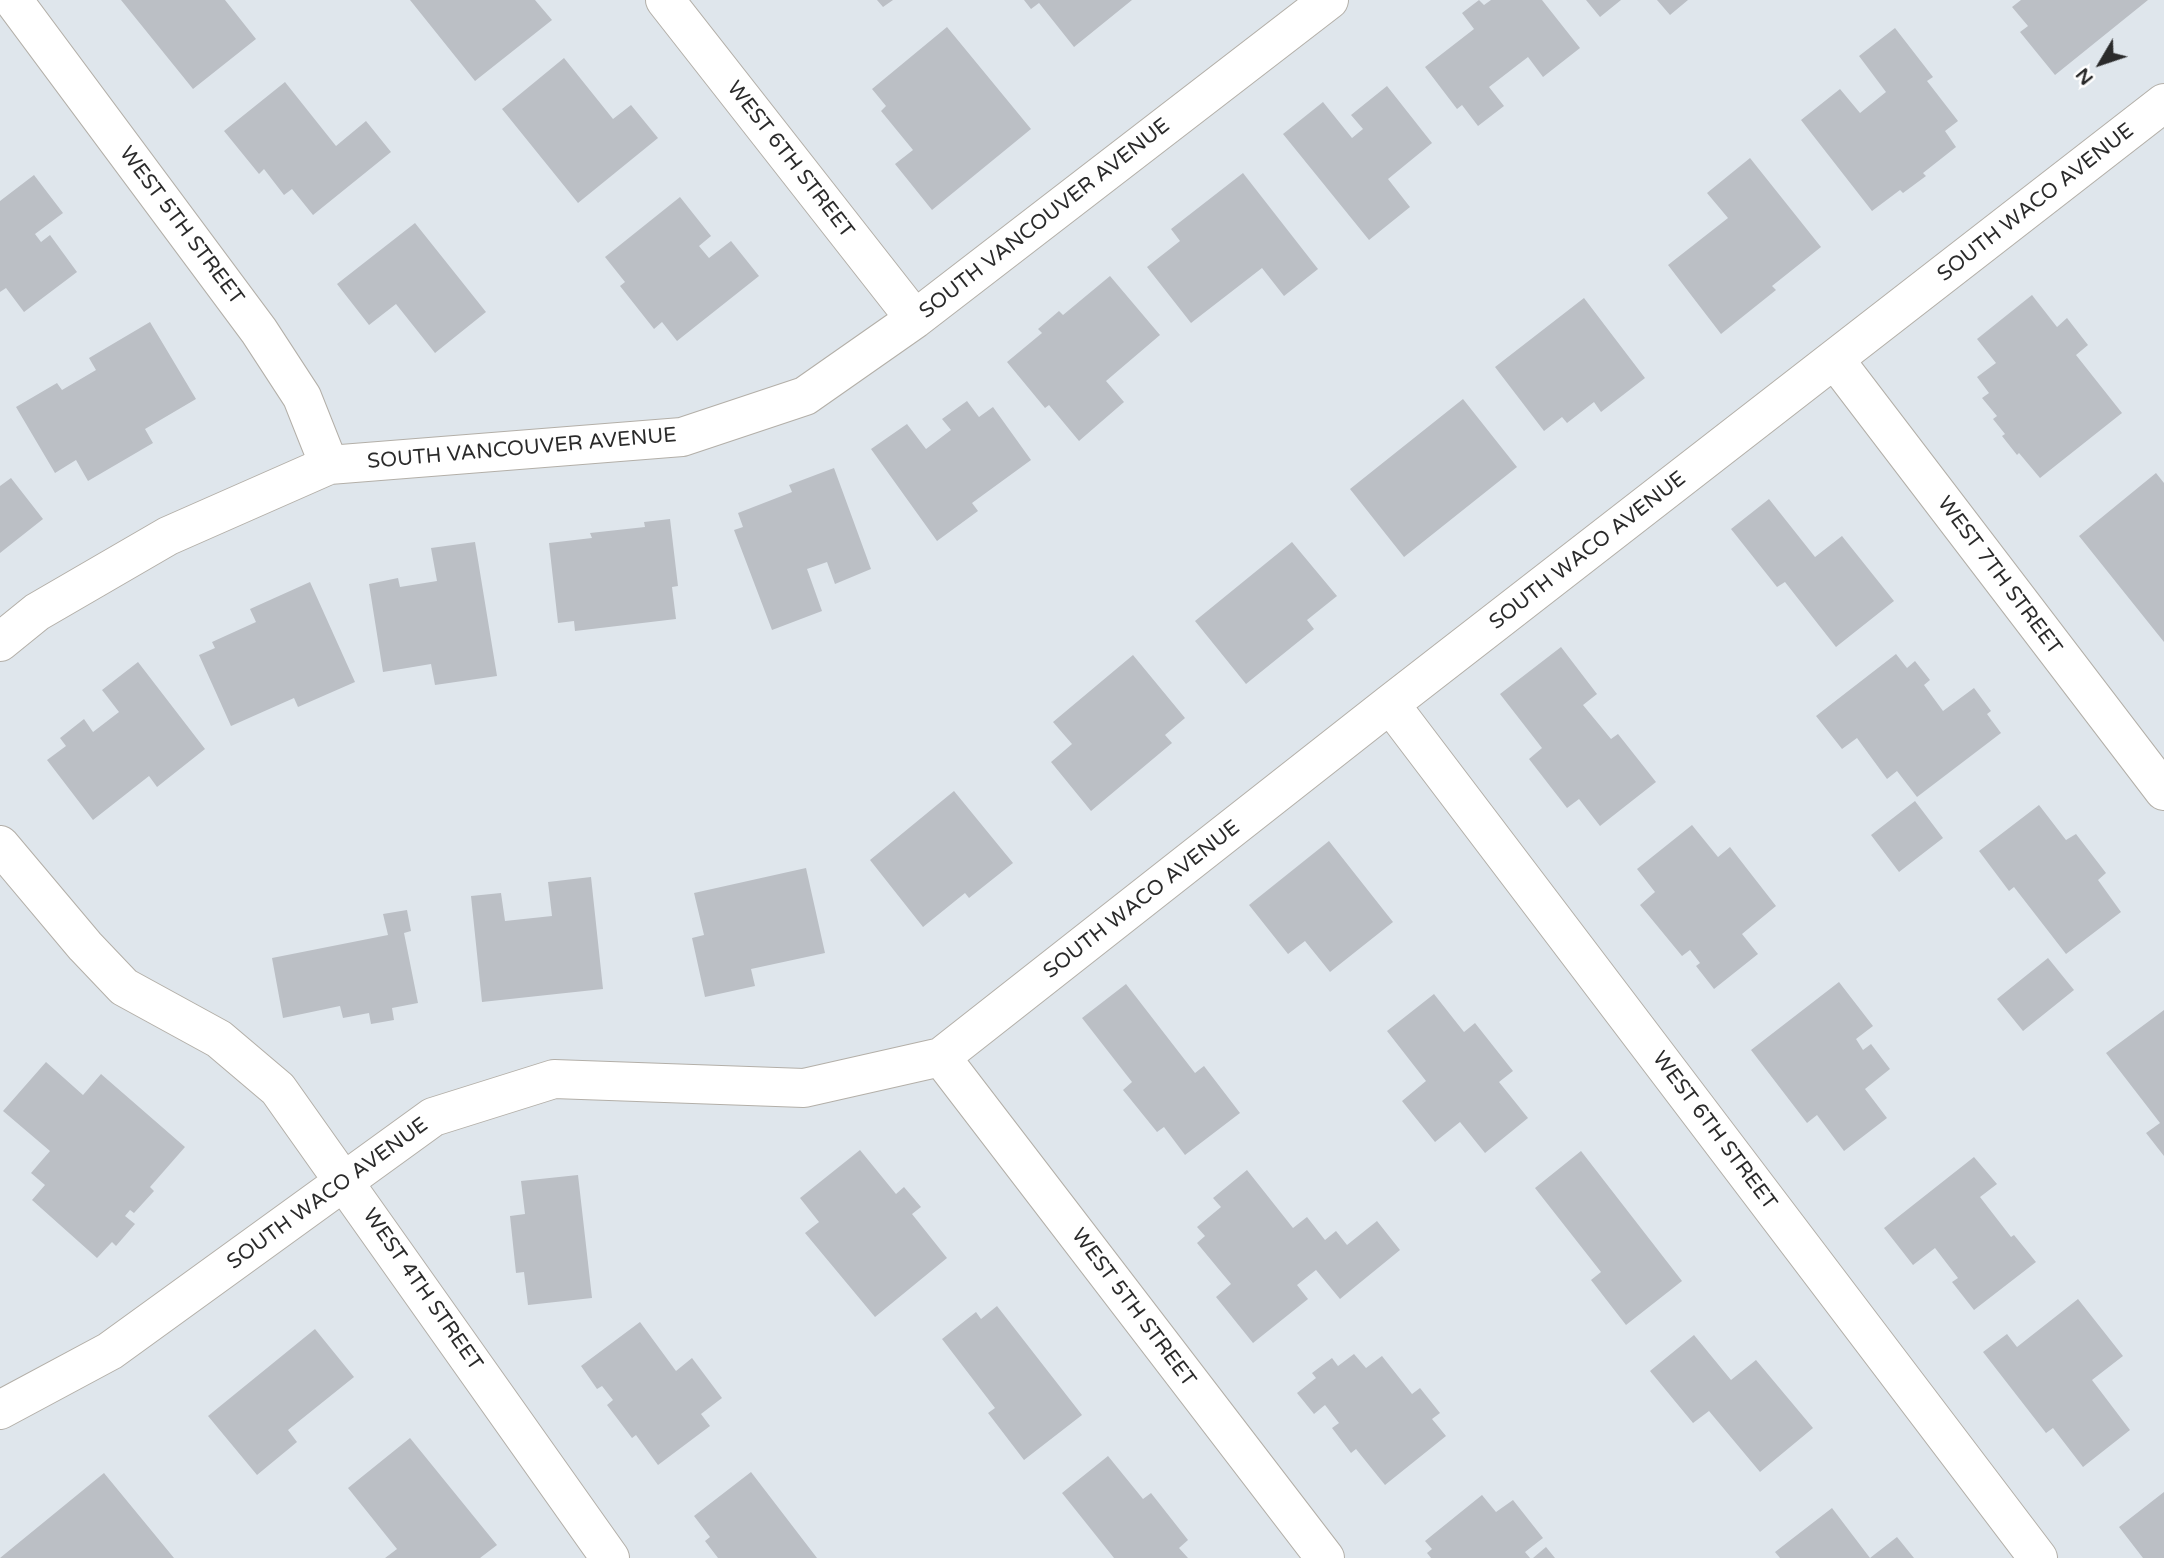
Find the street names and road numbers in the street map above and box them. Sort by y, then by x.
street label: WEST 6TH STREET [721,77,859,243]
street label: SOUTH VANCOUVER AVENUE [915,113,1175,325]
street label: SOUTH WACO AVENUE [1933,119,2139,287]
street label: WEST 5TH STREET [113,142,249,310]
street label: SOUTH VANCOUVER AVENUE [366,423,678,475]
street label: SOUTH WACO AVENUE [1485,467,1691,635]
street label: WEST 7TH STREET [1931,492,2067,660]
street label: SOUTH WACO AVENUE [1039,816,1245,984]
street label: WEST 6TH STREET [1646,1047,1782,1215]
street label: SOUTH WACO AVENUE [223,1113,433,1275]
street label: WEST 4TH STREET [357,1204,487,1376]
street label: WEST 5TH STREET [1065,1224,1201,1392]

